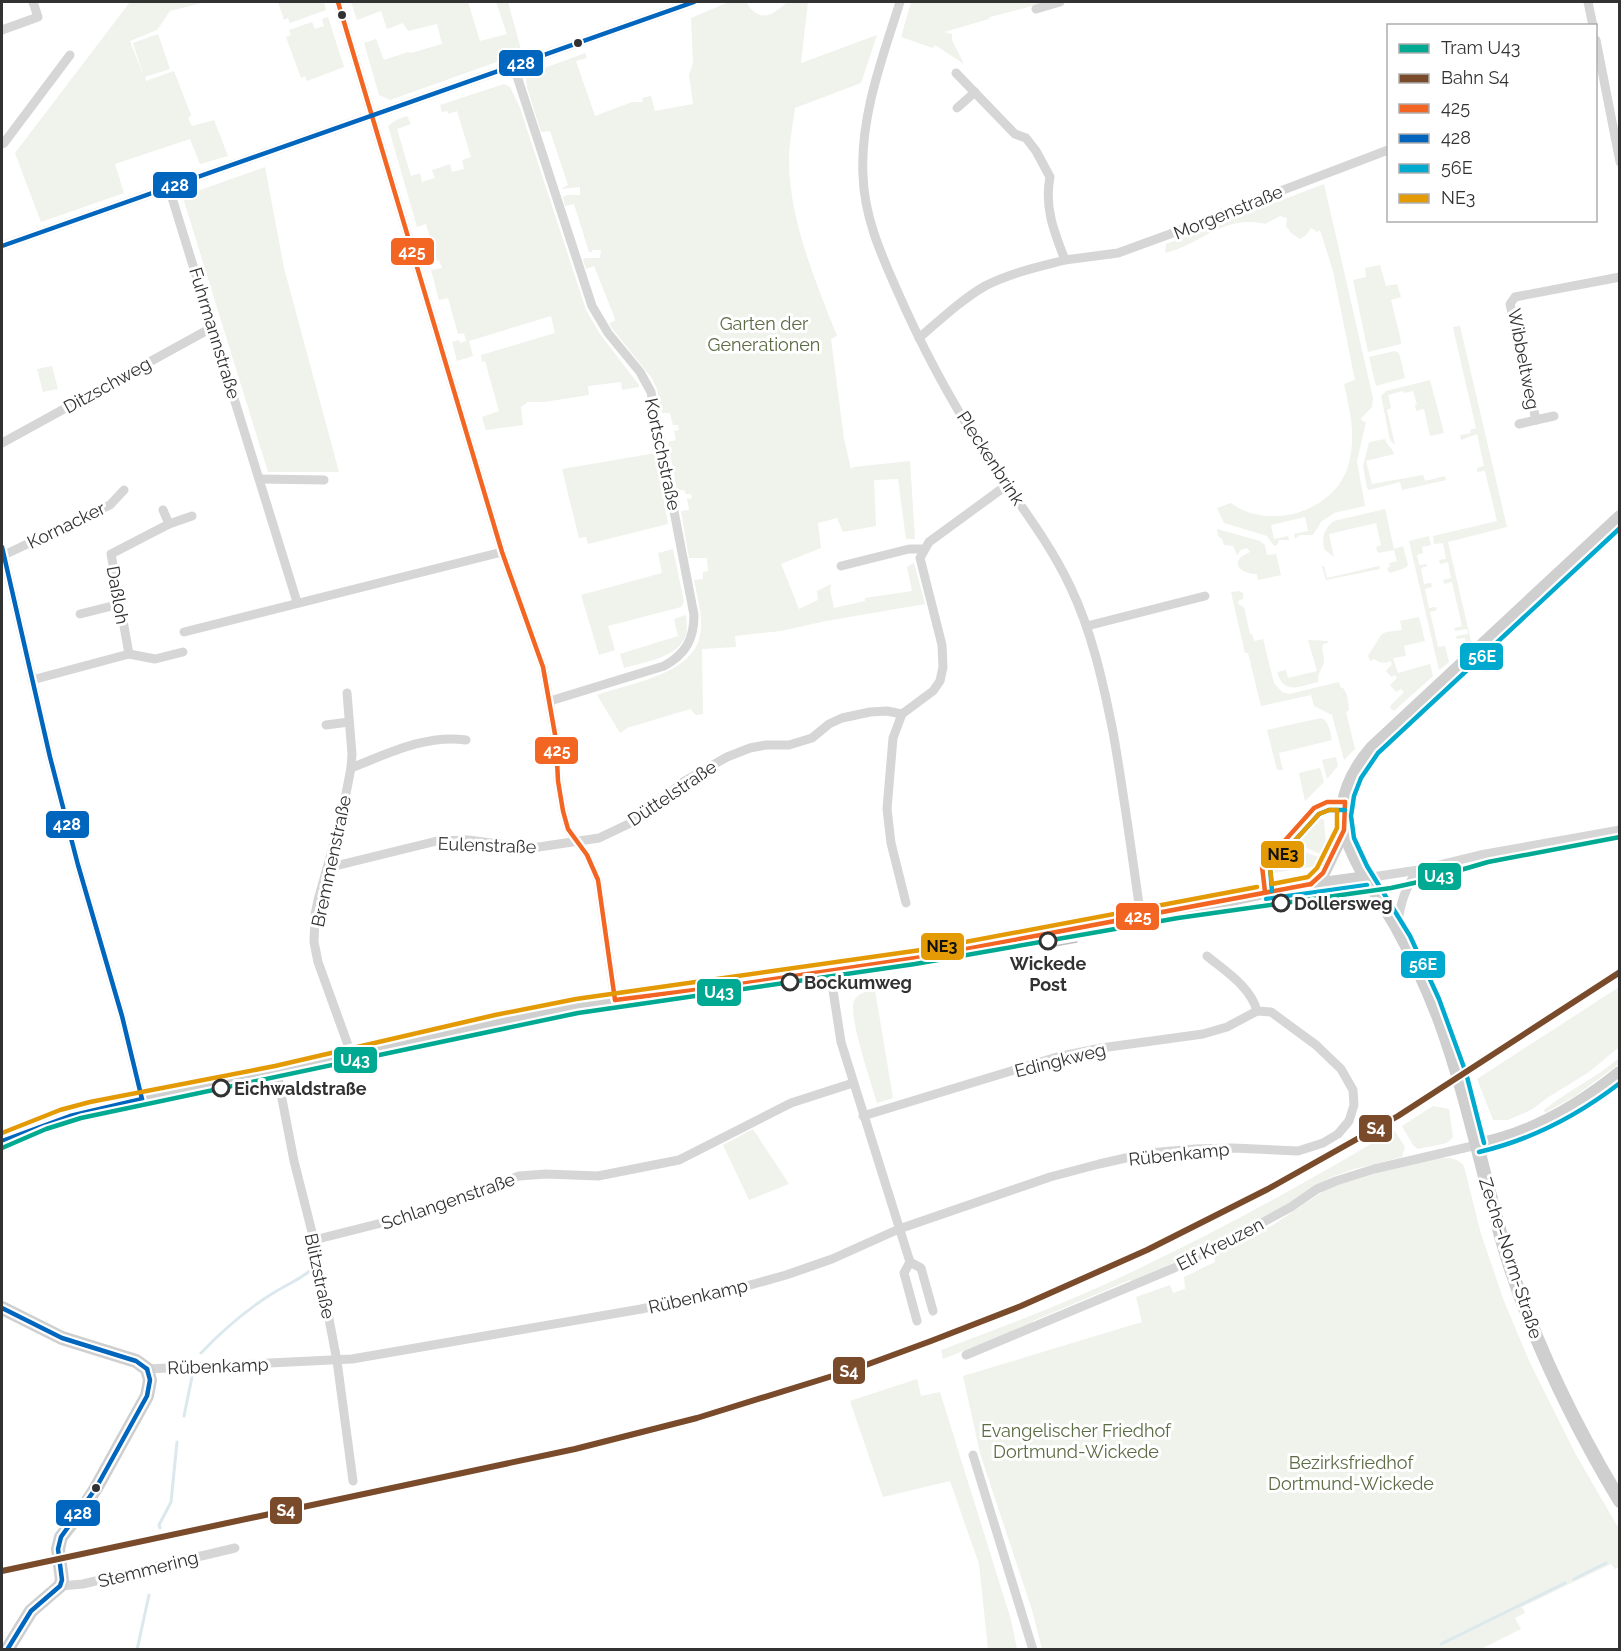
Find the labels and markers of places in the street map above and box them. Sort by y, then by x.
unlabelled marker [336,9,348,21]
unlabelled marker [572,37,584,49]
place label: Dollersweg [1294,893,1393,914]
marker: Dollersweg [1272,894,1290,912]
marker: Wickede Post [1039,932,1057,950]
place label: Wickede Post [1010,953,1086,995]
place label: Bockumweg [804,972,912,993]
marker: Bockumweg [781,973,799,991]
place label: Eichwaldstraße [234,1078,367,1099]
marker: Eichwaldstraße [212,1079,230,1097]
unlabelled marker [90,1482,102,1494]

